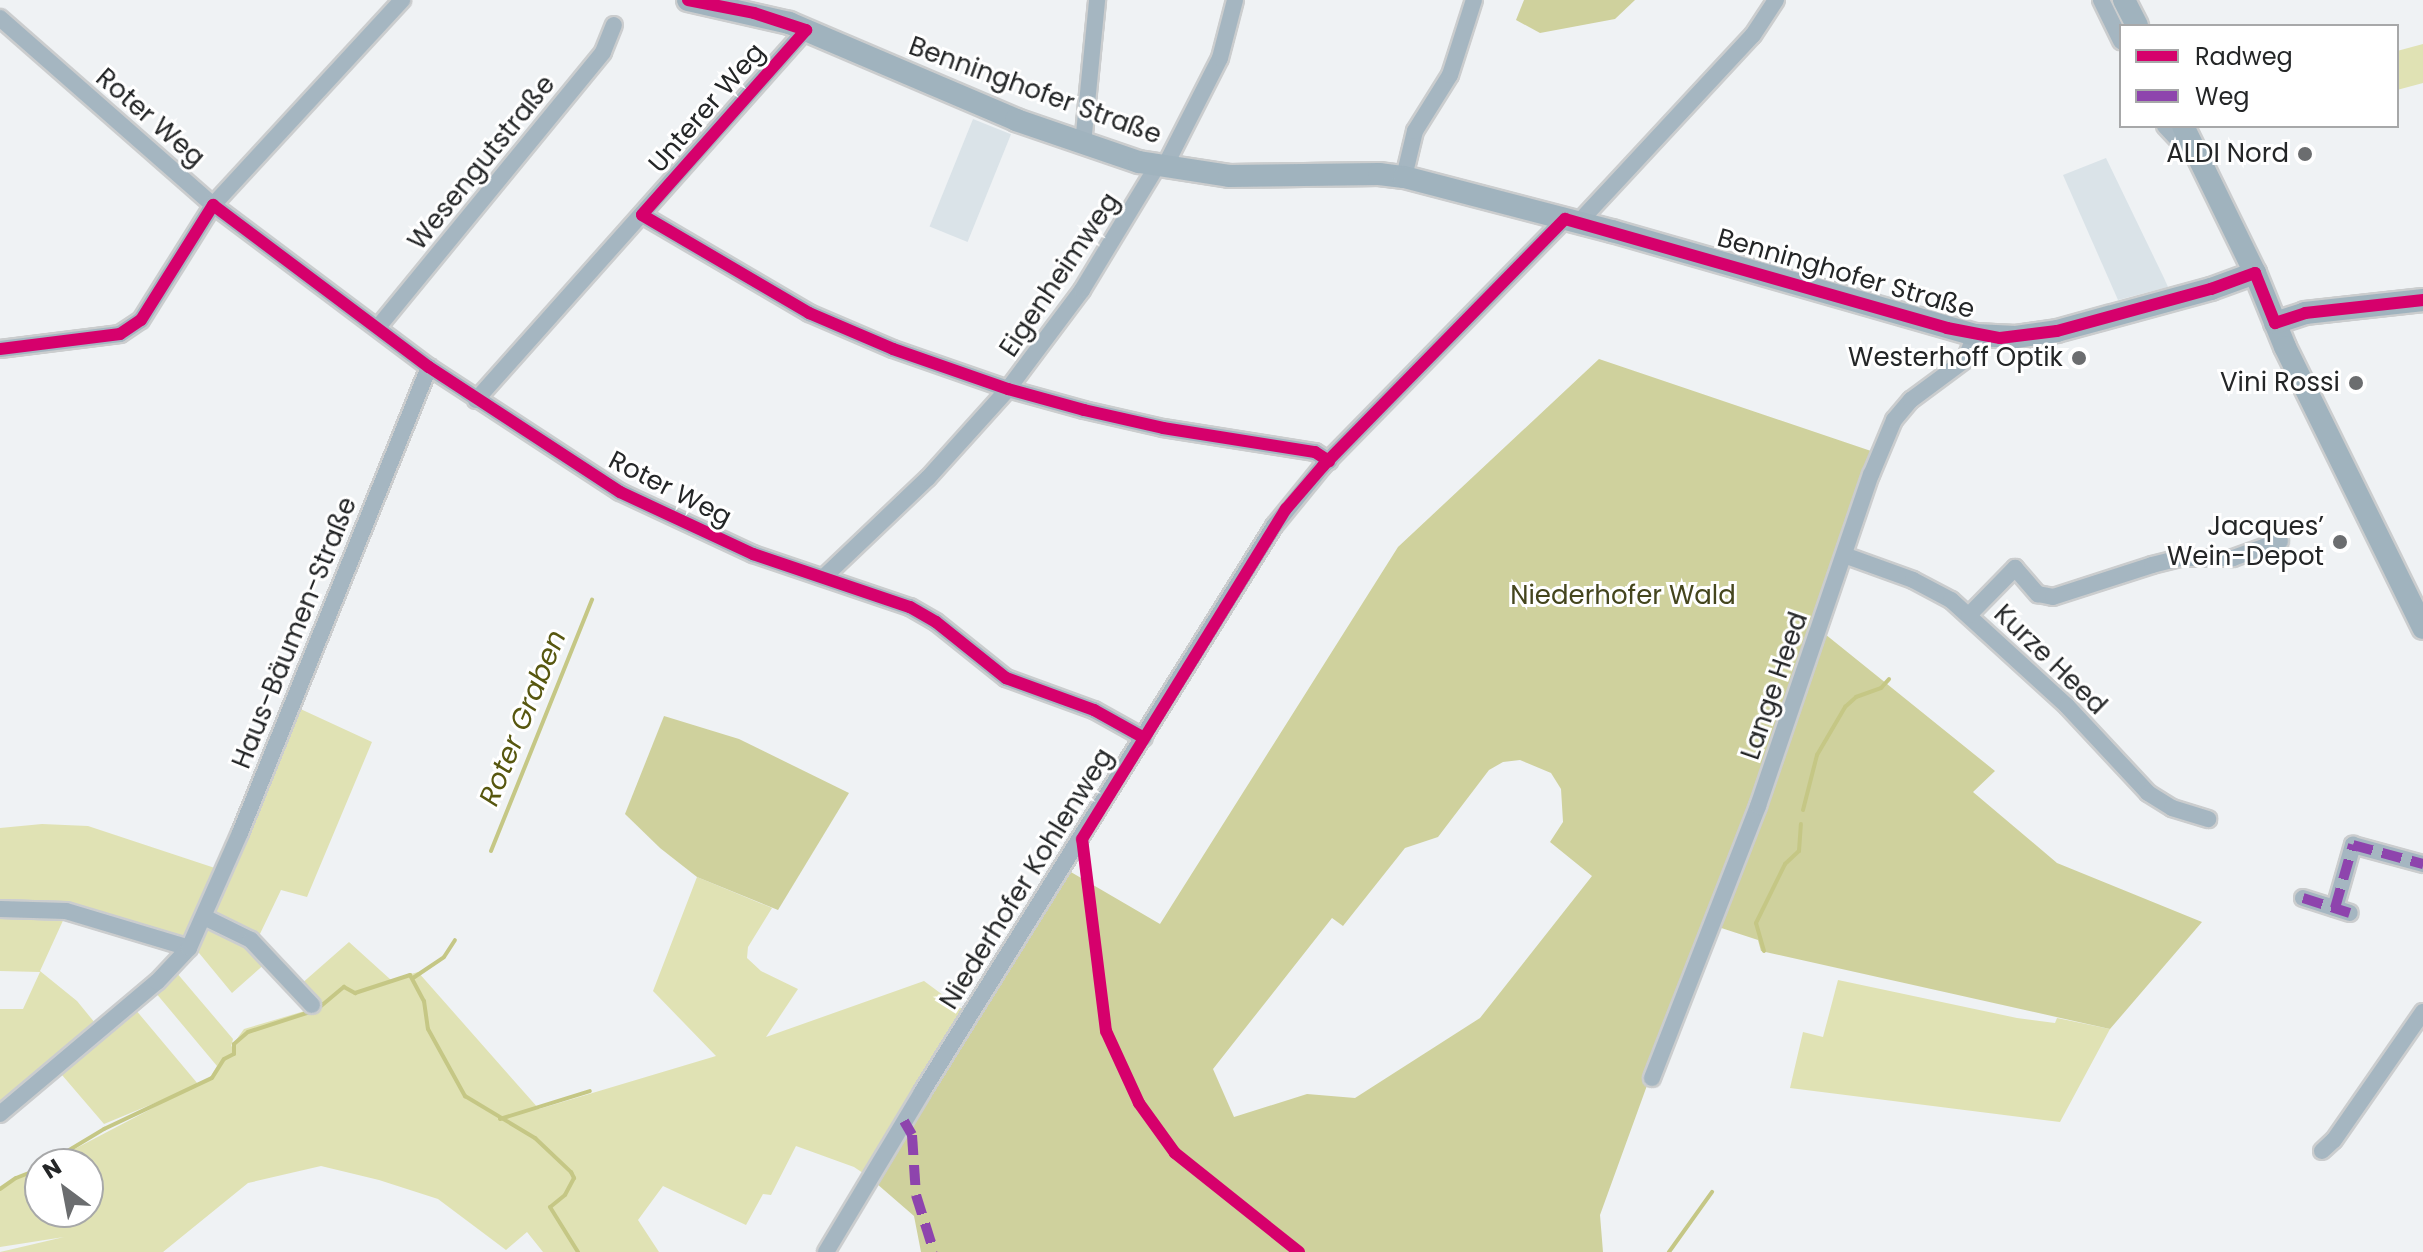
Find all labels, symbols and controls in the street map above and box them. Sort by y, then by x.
legend [2119,24,2399,128]
street label: Benninghofer Straße [905,31,1165,151]
street label: Unterer Weg [642,37,772,179]
text: Radweg [2195,40,2293,73]
street label: Roter Weg [89,62,211,174]
street label: Wesengutstraße [402,69,562,257]
text: Weg [2195,80,2250,113]
place label: ALDI Nord [2166,138,2289,170]
marker: ALDI Nord [2296,145,2314,163]
street label: Eigenheimweg [994,187,1126,363]
street label: Benninghofer Straße [1714,222,1978,326]
place label: Westerhoff Optik [1848,342,2063,374]
marker: Westerhoff Optik [2070,349,2088,367]
place label: Vini Rossi [2220,367,2340,399]
marker: Vini Rossi [2347,374,2365,392]
street label: Roter Weg [603,445,737,533]
street label: Haus-Bäumen-Straße [226,493,364,773]
place label: Jacques’ Wein-Depot [2167,511,2324,572]
marker: Jacques’ Wein-Depot [2331,533,2349,551]
park label: Niederhofer Wald [1510,580,1736,612]
street label: Kurze Heed [1987,599,2113,721]
street label: Lange Heed [1735,608,1815,764]
water label: Roter Graben [472,625,574,811]
street label: Niederhofer Kohlenweg [934,743,1120,1015]
north arrow [24,1148,104,1228]
text: N [37,1151,67,1186]

